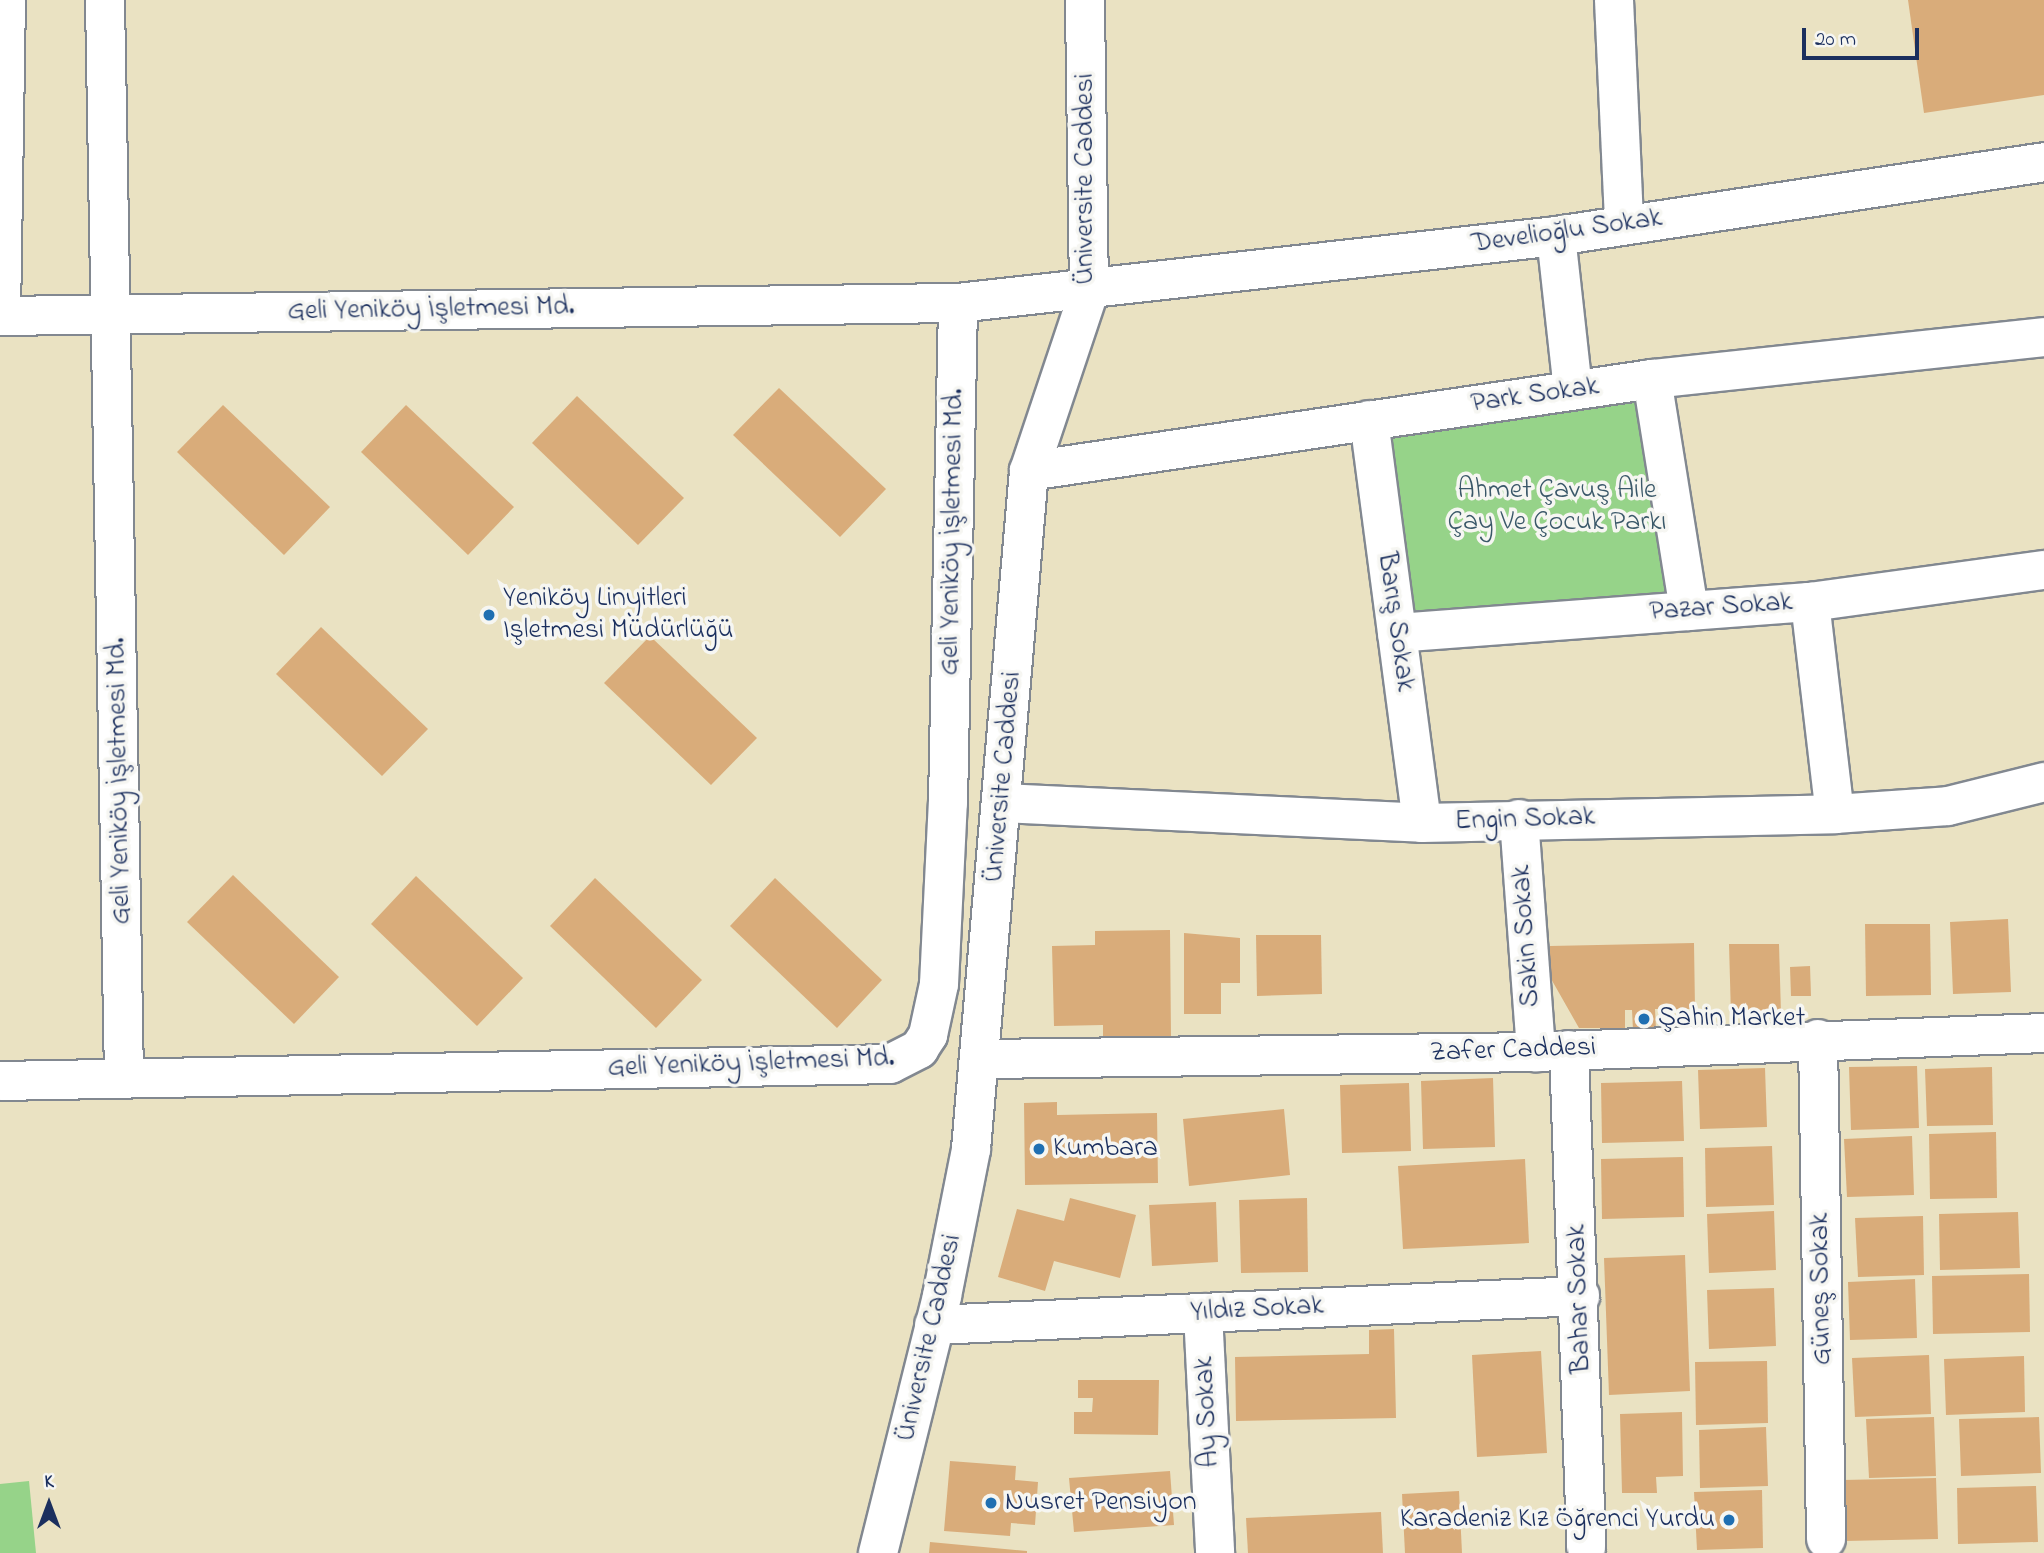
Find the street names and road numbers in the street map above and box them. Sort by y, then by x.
street label: Üniversite Caddesi [1069,73,1103,285]
street label: Develioğlu Sokak [1470,202,1664,262]
street label: Geli Yeniköy İşletmesi Md. [287,291,575,329]
street label: Park Sokak [1469,370,1601,422]
street label: Geli Yeniköy İşletmesi Md. [934,388,972,676]
street label: Barış Sokak [1369,550,1421,694]
street label: Pazar Sokak [1648,586,1794,630]
street label: Geli Yeniköy İşletmesi Md. [101,637,139,925]
street label: Üniversite Caddesi [978,670,1030,884]
street label: Engin Sokak [1454,801,1596,839]
street label: Sakin Sokak [1505,864,1549,1008]
street label: Zafer Caddesi [1429,1031,1597,1071]
street label: Geli Yeniköy İşletmesi Md. [607,1042,895,1086]
street label: Güneş Sokak [1804,1213,1840,1365]
street label: Bahar Sokak [1561,1224,1599,1374]
street label: Üniversite Caddesi [890,1231,970,1445]
street label: Yıldız Sokak [1189,1290,1325,1330]
street label: Ay Sokak [1188,1356,1228,1468]

